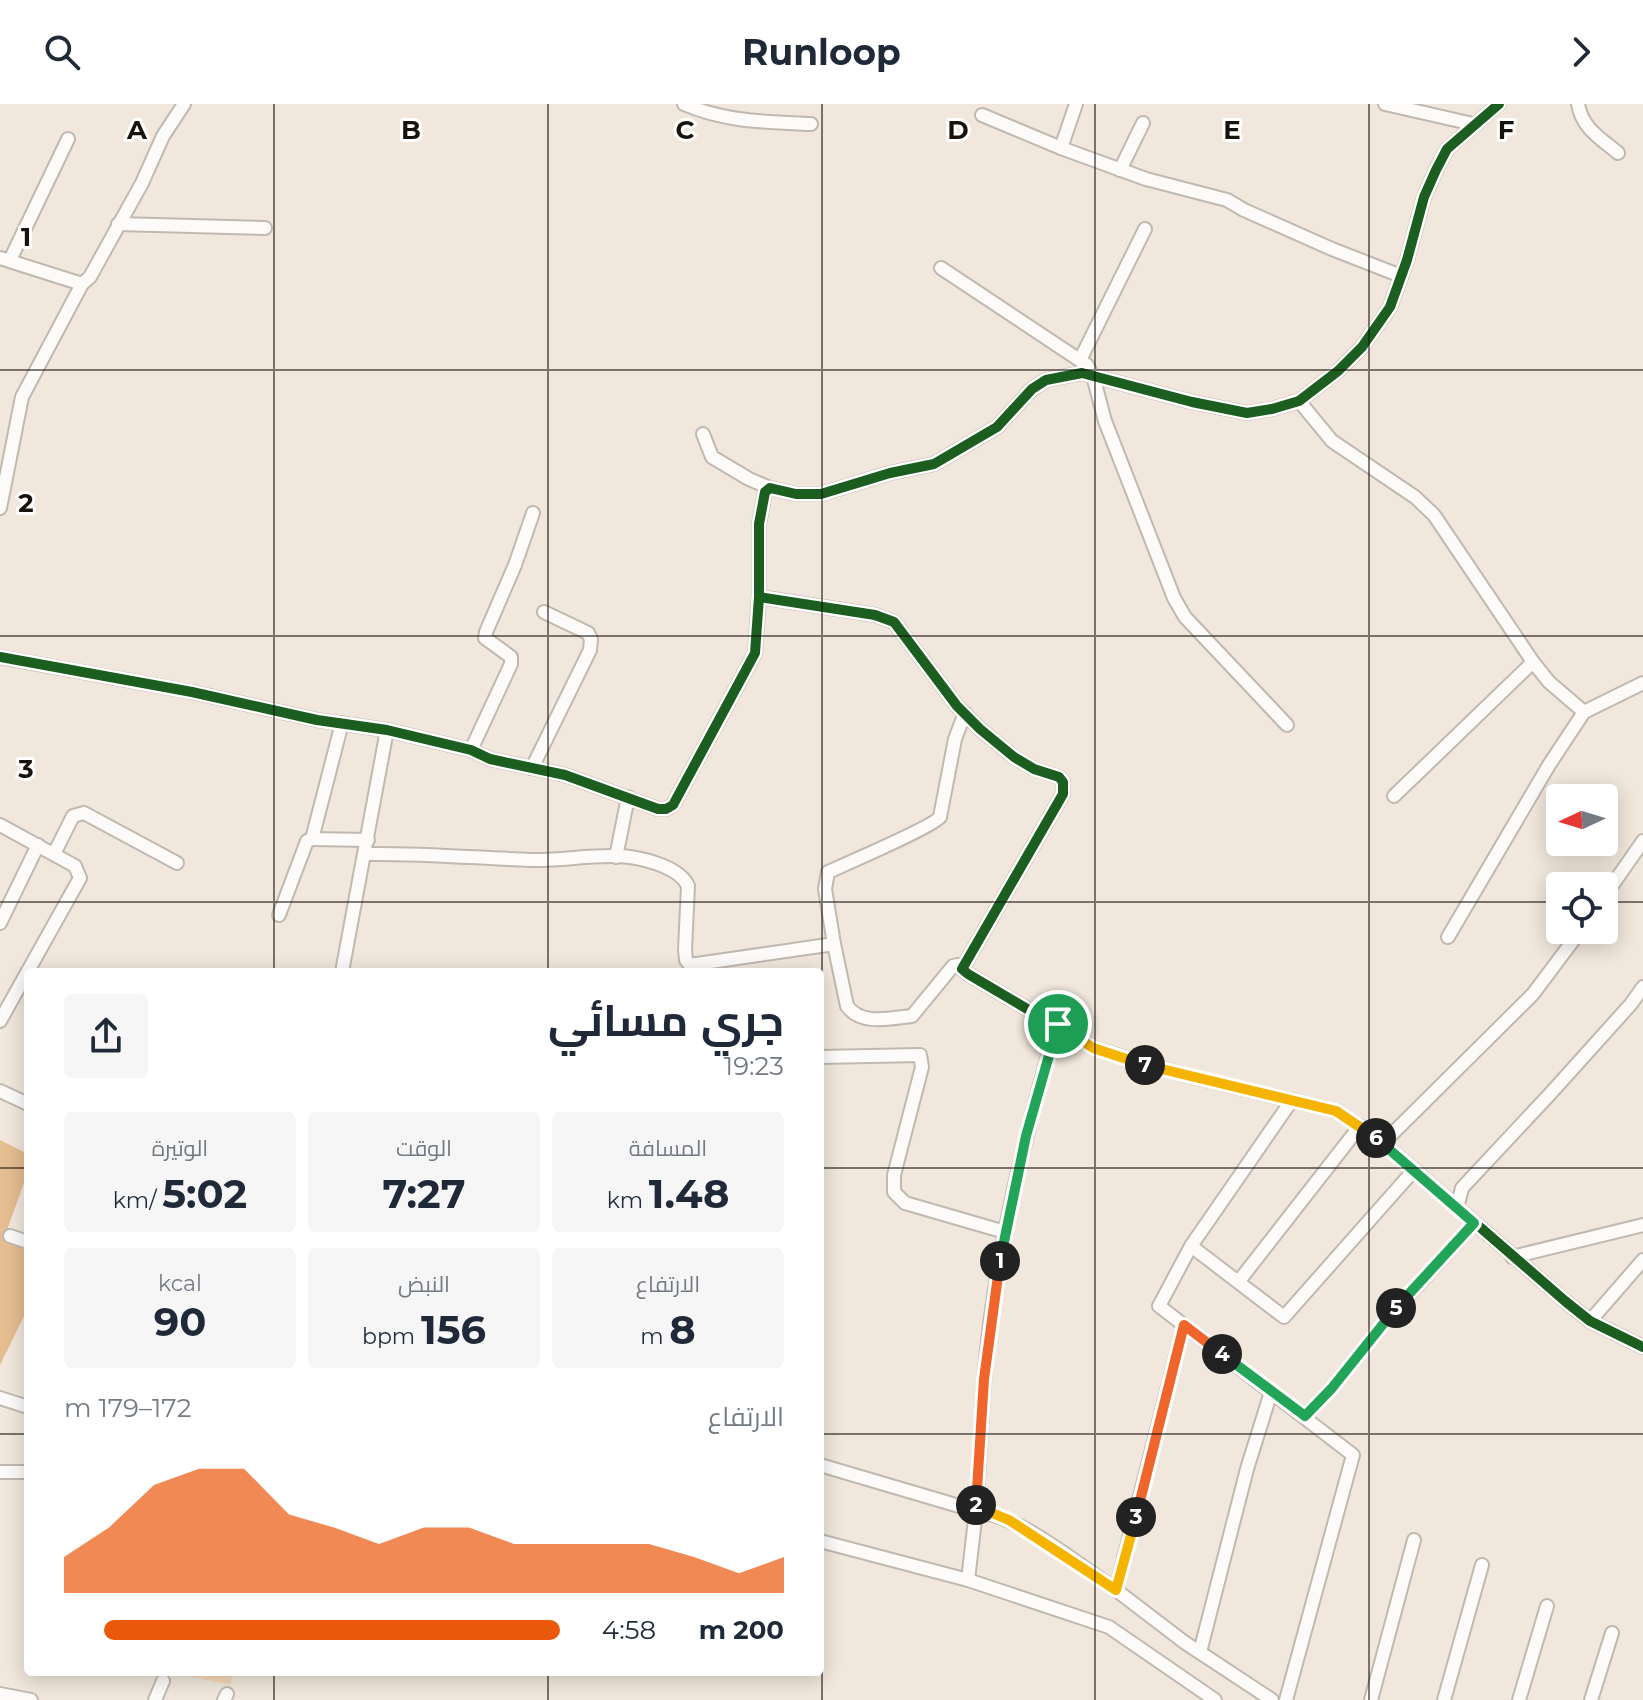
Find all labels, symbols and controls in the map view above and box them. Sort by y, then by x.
icon: search [40,30,84,74]
text: Runloop [742,30,901,74]
icon: forward [1559,30,1603,74]
text: A [126,114,148,146]
text: B [401,114,421,146]
text: C [676,114,695,146]
text: D [947,114,969,146]
text: E [1223,114,1241,146]
text: F [1498,114,1514,146]
text: 1 [21,221,31,253]
text: 2 [18,487,34,519]
text: 3 [17,753,34,785]
north arrow [1546,784,1618,856]
map controls [1546,784,1618,944]
button: locate [1546,872,1618,944]
pin [1024,990,1092,1058]
text: جري مسائي [548,993,784,1047]
button: share [64,994,148,1078]
icon: arrive [1036,1002,1080,1046]
pin: 7 [1125,1045,1165,1085]
text: 19:23 [724,1050,784,1082]
text: 7 [1138,1051,1152,1078]
pin: 6 [1356,1118,1396,1158]
text: 6 [1369,1124,1383,1151]
text: الوتيرة [152,1135,208,1162]
text: الوقت [396,1135,452,1162]
text: المسافة [629,1135,707,1162]
text: 5:02 [162,1169,247,1218]
text: 7:27 [383,1169,465,1218]
text: 1.48 [649,1169,729,1218]
text: /km [113,1187,162,1214]
text: km [607,1187,649,1214]
pin: 1 [980,1241,1020,1281]
text: 1 [996,1247,1004,1274]
text: kcal [158,1270,202,1297]
text: النبض [398,1271,450,1298]
text: الارتفاع [636,1271,700,1298]
pin: 5 [1376,1288,1416,1328]
text: 5 [1389,1294,1403,1321]
text: 90 [154,1297,206,1346]
text: 156 [421,1305,486,1354]
text: 8 [669,1305,696,1354]
text: bpm [362,1323,421,1350]
text: m [640,1323,669,1350]
pin: 4 [1202,1334,1242,1374]
text: 4 [1214,1340,1230,1367]
text: 172–179 m [64,1392,191,1424]
text: الارتفاع [708,1401,784,1433]
pin: 2 [956,1485,996,1525]
text: 2 [970,1491,982,1518]
pin: 3 [1116,1497,1156,1537]
text: 3 [1129,1503,1143,1530]
text: 4:58 [602,1614,656,1646]
text: 200 m [699,1614,784,1646]

